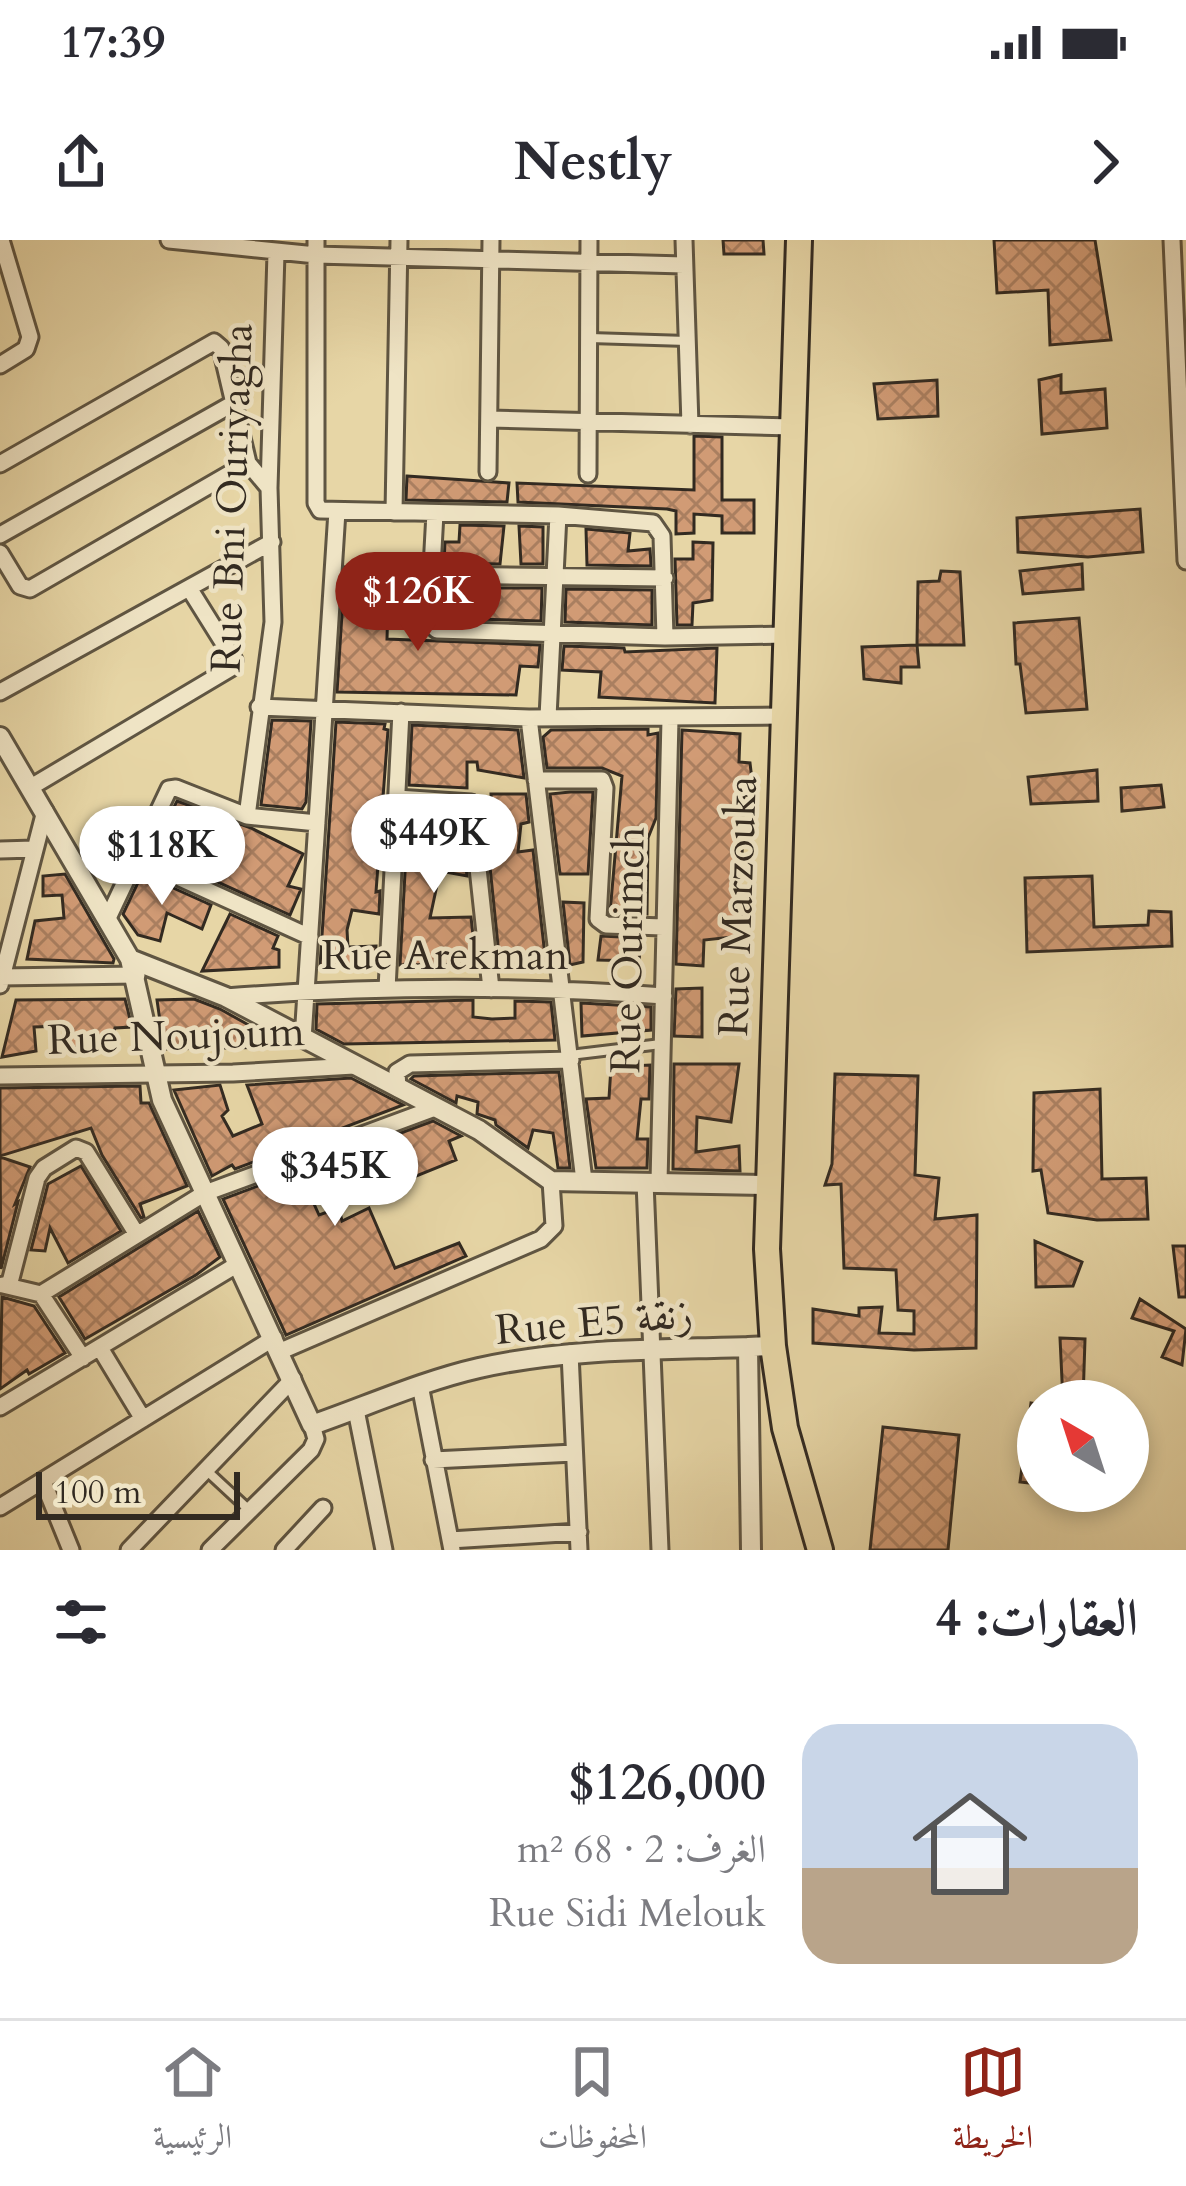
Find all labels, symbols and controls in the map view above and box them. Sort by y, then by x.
text: 17:39 [60,12,165,73]
text: Nestly [513,126,673,199]
icon: share [48,129,114,195]
icon: forward [1072,129,1138,195]
street label: Rue Bni Ouriyagha [197,322,267,674]
pin: $126K [334,552,502,654]
text: $126K [362,564,474,617]
street label: Rue Marzouka [705,775,771,1037]
pin: $449K [350,794,518,896]
pin: $118K [78,806,246,908]
text: $449K [378,806,490,859]
text: $118K [106,818,218,871]
street label: Rue Ourimch [597,826,659,1074]
street label: Rue Arekman [322,927,569,984]
street label: Rue Noujoum [46,1003,306,1069]
pin: $345K [251,1127,419,1229]
text: $345K [279,1139,391,1192]
street label: Rue E5 زنقة [493,1285,695,1359]
north arrow [1017,1380,1149,1512]
map controls [1017,1380,1149,1512]
scale bar [36,1466,240,1519]
text: 100 m [54,1470,141,1515]
text: العقارات: 4 [935,1584,1138,1654]
icon: filters [48,1589,114,1655]
text: $126,000 [568,1748,766,1818]
icon: home [898,1772,1042,1916]
text: الغرف: 2 · 68 m² [517,1823,766,1876]
text: Rue Sidi Melouk [489,1887,766,1940]
tab: الرئيسية [153,2039,232,2169]
tab: المحفوظات [538,2039,647,2169]
tab: الخريطة [953,2039,1033,2169]

